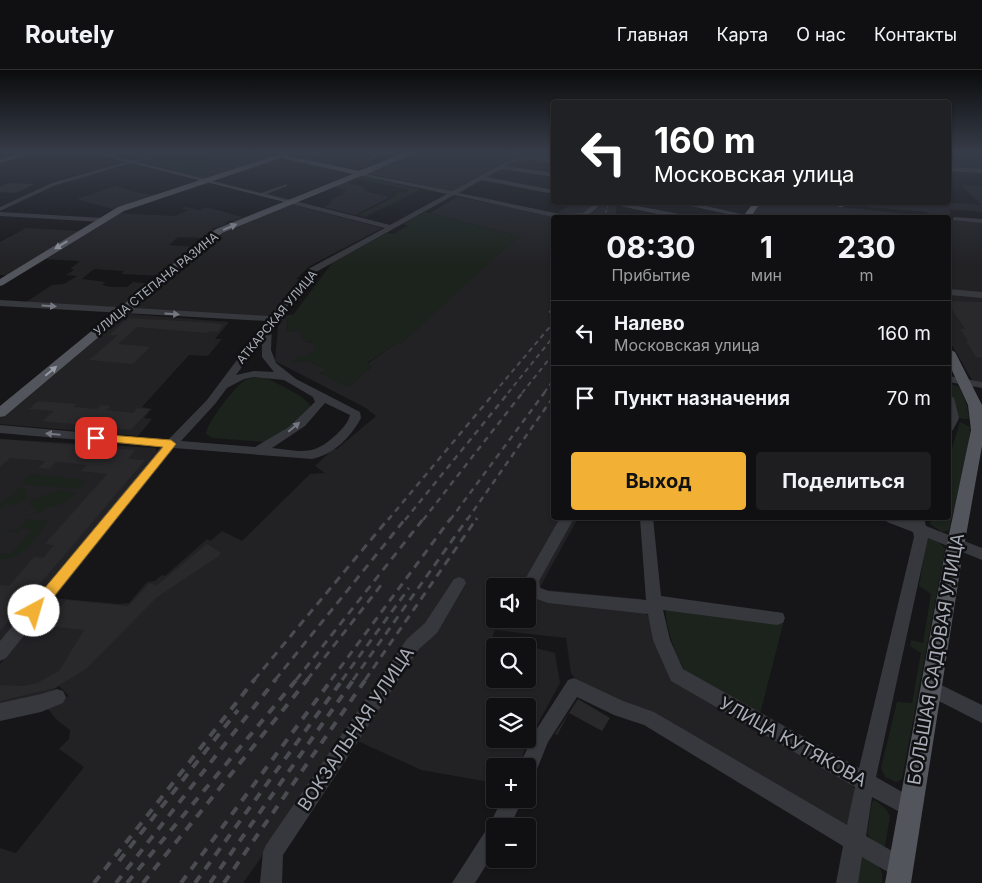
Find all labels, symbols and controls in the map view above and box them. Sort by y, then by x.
text: Routely [25,20,114,49]
text: Главная [617,24,688,45]
text: Карта [716,24,768,45]
text: О нас [796,24,846,45]
text: Контакты [874,24,957,45]
text: 160 m [654,119,756,161]
icon: left [571,120,636,185]
text: Московская улица [654,161,854,187]
one-way arrow [223,222,237,230]
street label: УЛИЦА СТЕПАНА РАЗИНА [90,229,221,339]
text: 08:30 [606,229,696,265]
text: 1 [760,229,773,265]
text: 230 [837,229,896,265]
one-way arrow [55,241,68,250]
text: Прибытие [611,265,690,285]
text: мин [751,265,782,285]
text: m [860,265,874,285]
street label: АТКАРСКАЯ УЛИЦА [233,267,320,367]
one-way arrow [41,302,57,310]
one-way arrow [164,310,180,318]
text: Налево [614,312,685,335]
icon: left [571,319,599,347]
text: 160 m [878,322,931,345]
text: Московская улица [614,335,760,355]
one-way arrow [44,365,57,376]
icon: arrive [571,384,599,412]
text: Пункт назначения [614,387,790,410]
text: 70 m [887,387,931,410]
pin [75,417,117,459]
one-way arrow [288,422,301,433]
icon: arrive [82,424,110,452]
one-way arrow [45,429,61,437]
button: Выход [571,452,746,510]
button: Поделиться [756,452,931,510]
street label: БОЛЬШАЯ САДОВАЯ УЛИЦА [903,531,968,786]
map controls [486,578,536,868]
button: sound [486,578,536,628]
position arrow [7,584,59,636]
button: search [486,638,536,688]
street label: ВОКЗАЛЬНАЯ УЛИЦА [293,643,418,814]
street label: УЛИЦА КУТЯКОВА [716,692,871,791]
button: layers [486,698,536,748]
button: + [486,758,536,808]
button: − [486,818,536,868]

